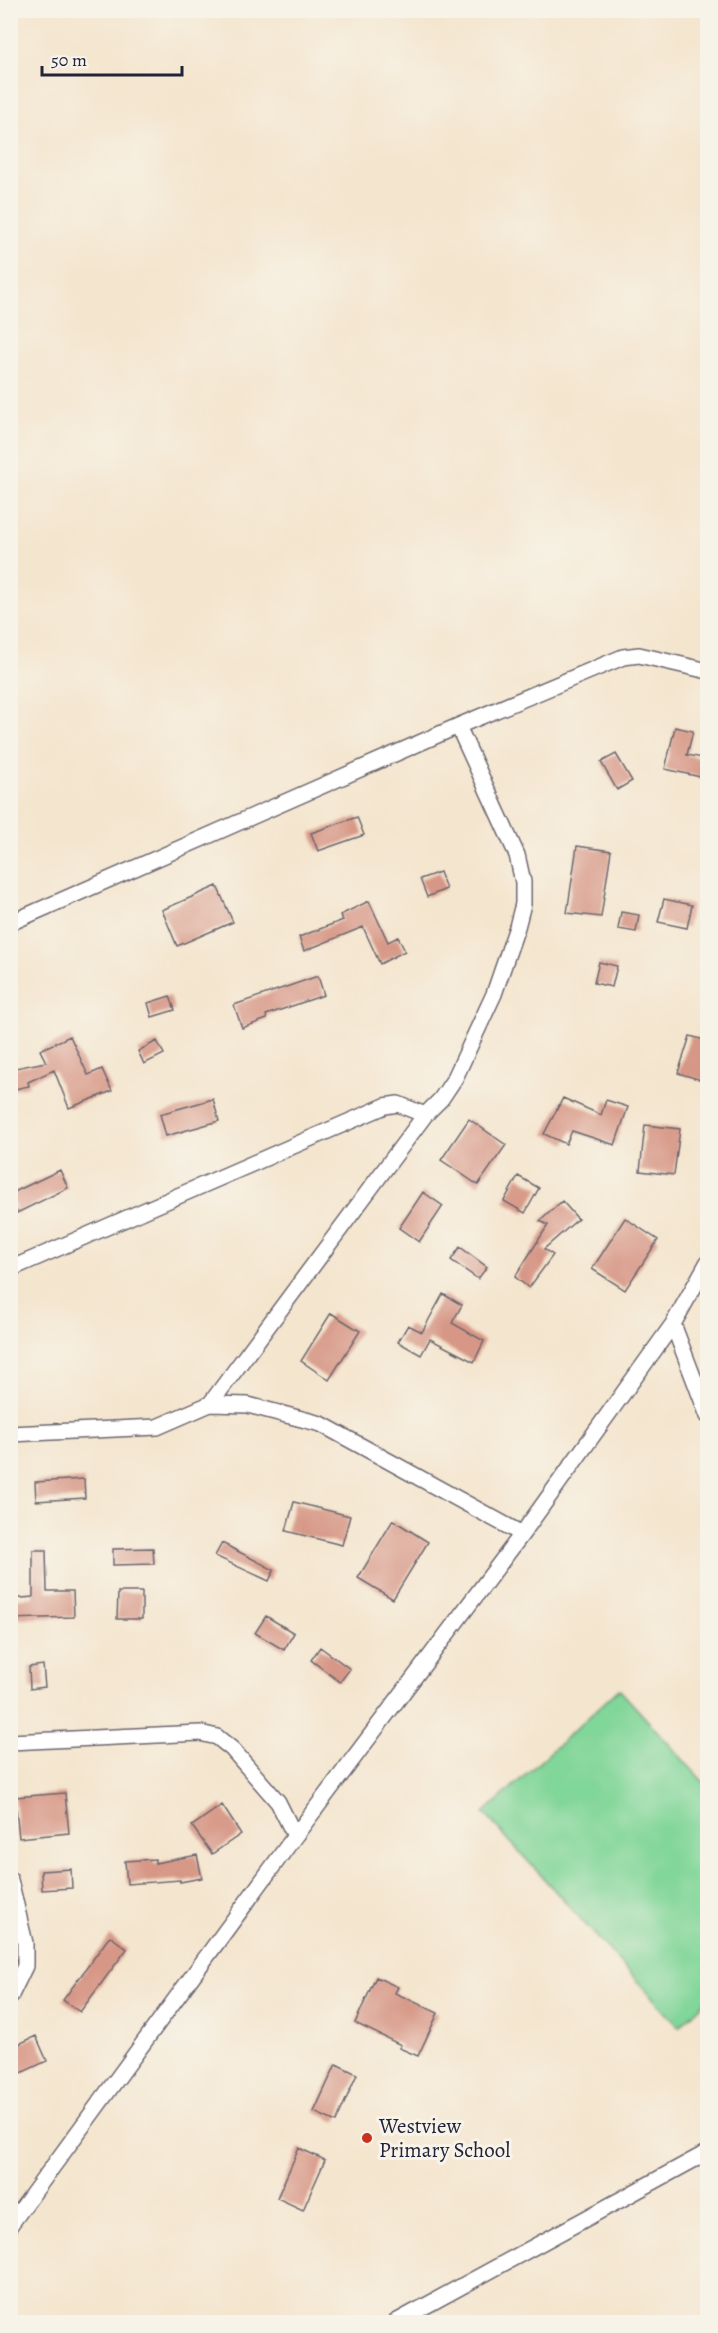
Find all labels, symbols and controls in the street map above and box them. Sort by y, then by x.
scale bar [42,39,182,77]
text: 50 m [51,48,87,72]
place label: Westview Primary School [378,2112,510,2164]
marker: Westview Primary School [360,2131,374,2145]

